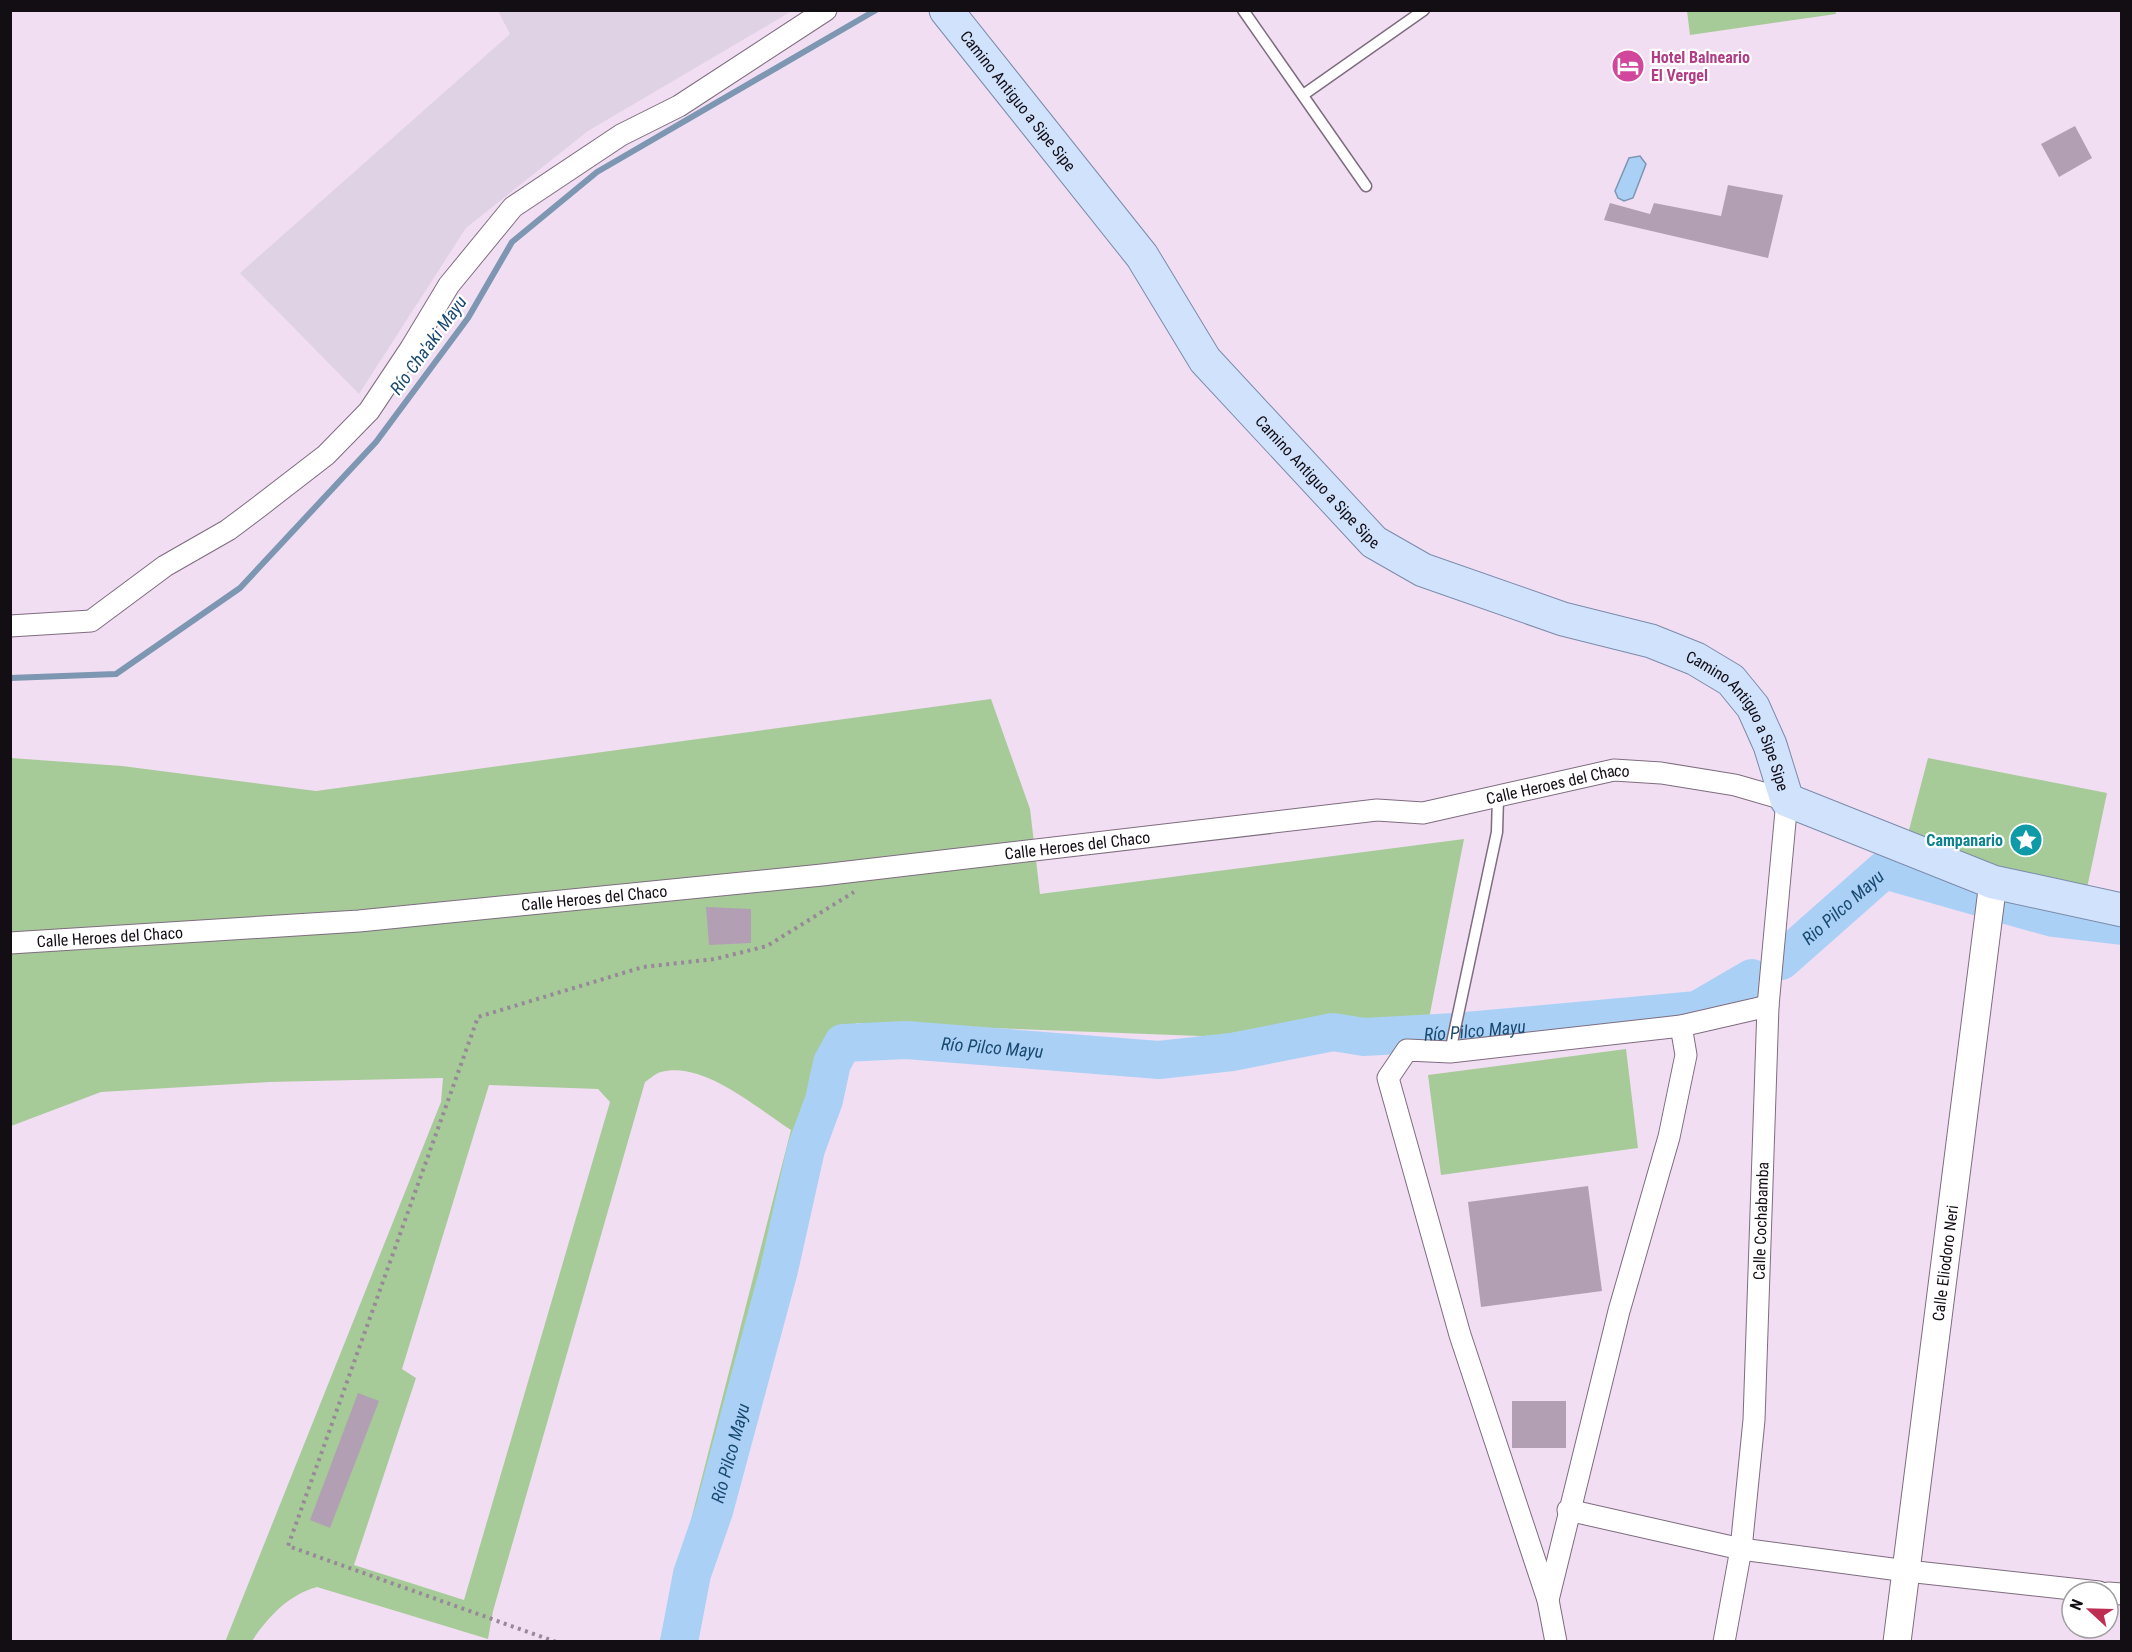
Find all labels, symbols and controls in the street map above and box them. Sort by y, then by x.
street label: Camino Antiguo a Sipe Sipe [957,27,1080,175]
hotel icon: Hotel Balneario El Vergel [1610,48,1646,84]
place label: Hotel Balneario El Vergel [1651,48,1750,85]
water label: Río Cha'aki Mayu [385,291,471,398]
street label: Camino Antiguo a Sipe Sipe [1252,411,1383,553]
street label: Camino Antiguo a Sipe Sipe [1684,647,1793,793]
street label: Calle Heroes del Chaco [1484,761,1630,808]
place icon: Campanario [2008,822,2044,858]
street label: Calle Heroes del Chaco [1003,827,1151,863]
place label: Campanario [1926,831,2003,850]
water label: Rio Pilco Mayu [1797,865,1888,948]
street label: Calle Heroes del Chaco [520,881,668,914]
street label: Calle Heroes del Chaco [36,923,184,951]
water label: Río Pilco Mayu [1423,1015,1527,1044]
water label: Río Pilco Mayu [941,1032,1045,1061]
street label: Calle Cochabamba [1749,1162,1773,1280]
street label: Calle Eliodoro Neri [1928,1204,1962,1322]
water label: Río Pilco Mayu [706,1400,753,1505]
north arrow [2060,1580,2120,1640]
text: N [2066,1596,2087,1613]

